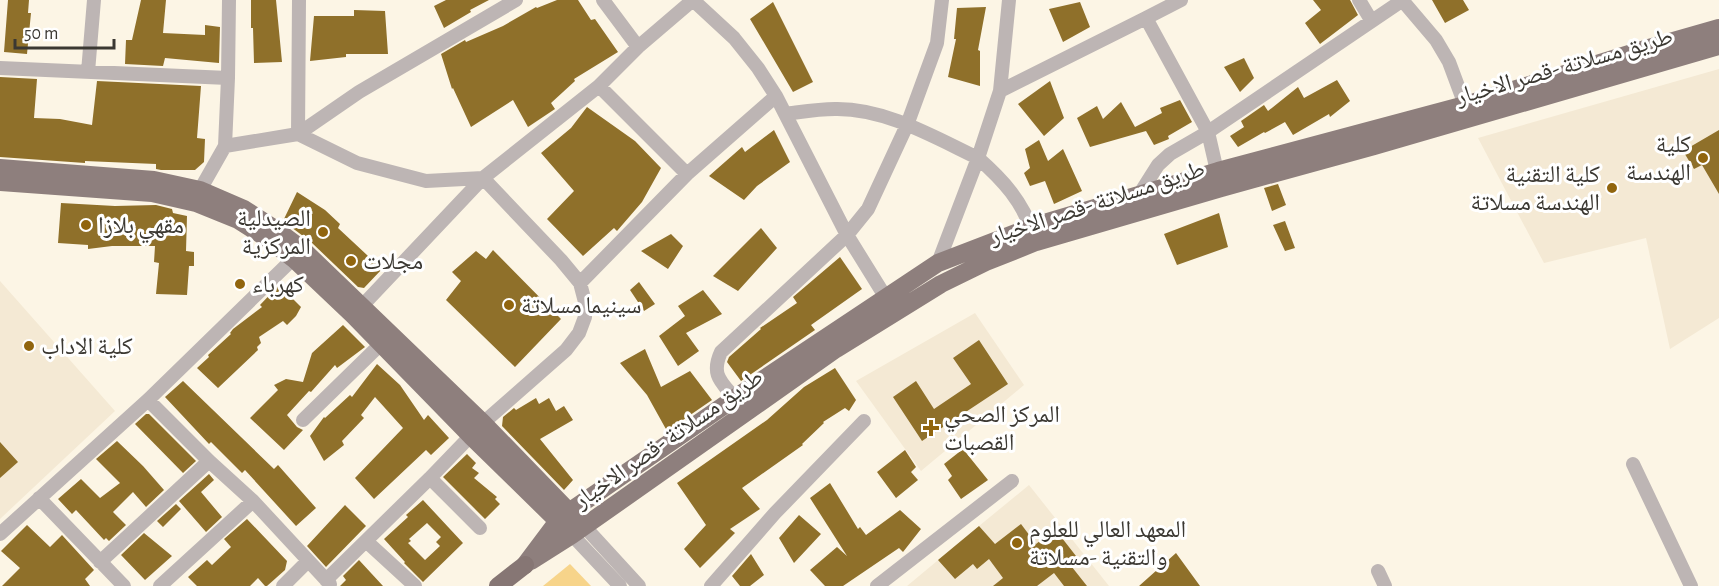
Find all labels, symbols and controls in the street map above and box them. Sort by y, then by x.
scale bar [15,12,114,50]
street label: طريق مسلاتة -قصر الاخيار [1452,24,1676,111]
text: 50 m [24,25,58,43]
place label: كلية الهندسة [1626,133,1691,185]
marker: كلية الهندسة [1696,151,1710,165]
street label: طريق مسلاتة -قصر الاخيار [986,157,1208,250]
place label: كلية التقنية الهندسة مسلاتة [1470,163,1600,215]
marker: كلية التقنية الهندسة مسلاتة [1605,181,1619,195]
place label: الصيدلية المركزية [237,207,311,259]
place label: مقهي بلازا [98,214,184,244]
marker: مقهي بلازا [79,218,93,232]
marker: الصيدلية المركزية [316,225,330,239]
place label: مجلات [363,250,423,274]
marker: مجلات [344,254,358,268]
place label: كهرباء [252,273,304,298]
marker: كهرباء [233,277,247,291]
place label: سينيما مسلاتة [521,294,642,318]
marker: سينيما مسلاتة [502,298,516,312]
place label: كلية الاداب [41,335,133,360]
marker: كلية الاداب [22,339,36,353]
street label: طريق مسلاتة -قصر الاخيار [569,365,768,515]
place label: المركز الصحي القصبات [944,403,1060,456]
marker: المركز الصحي القصبات [922,419,940,437]
place label: المعهد العالي للعلوم والتقنية -مسلاتة [1029,518,1186,570]
marker: المعهد العالي للعلوم والتقنية -مسلاتة [1010,536,1024,550]

